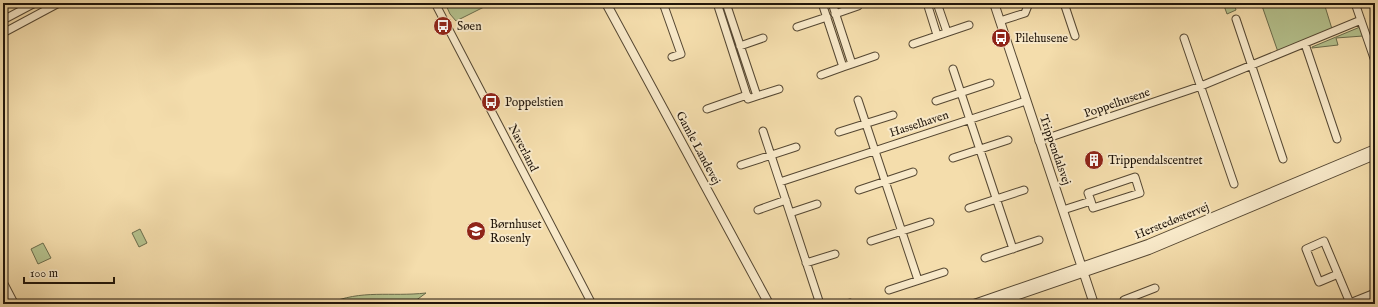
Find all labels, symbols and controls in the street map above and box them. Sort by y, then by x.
bus stop icon: Søen [432,15,454,37]
place label: Søen [457,19,482,34]
bus stop icon: Pilehusene [990,27,1012,49]
place label: Pilehusene [1015,31,1069,46]
street label: Poppelhusene [1082,84,1153,122]
bus stop icon: Poppelstien [480,91,502,113]
place label: Poppelstien [505,95,564,111]
street label: Hasselhaven [888,107,951,141]
street label: Gamle Landevej [672,109,724,187]
street label: Trippendalsvej [1035,113,1074,187]
street label: Naverland [505,122,542,175]
building icon: Trippendalscentret [1083,149,1105,171]
place label: Trippendalscentret [1108,153,1203,169]
street label: Herstedøstervej [1133,199,1211,243]
place label: Børnhuset Rosenly [490,217,542,246]
school or university icon: Børnhuset Rosenly [465,220,487,242]
scale bar [24,259,114,285]
text: 100 m [30,266,58,281]

